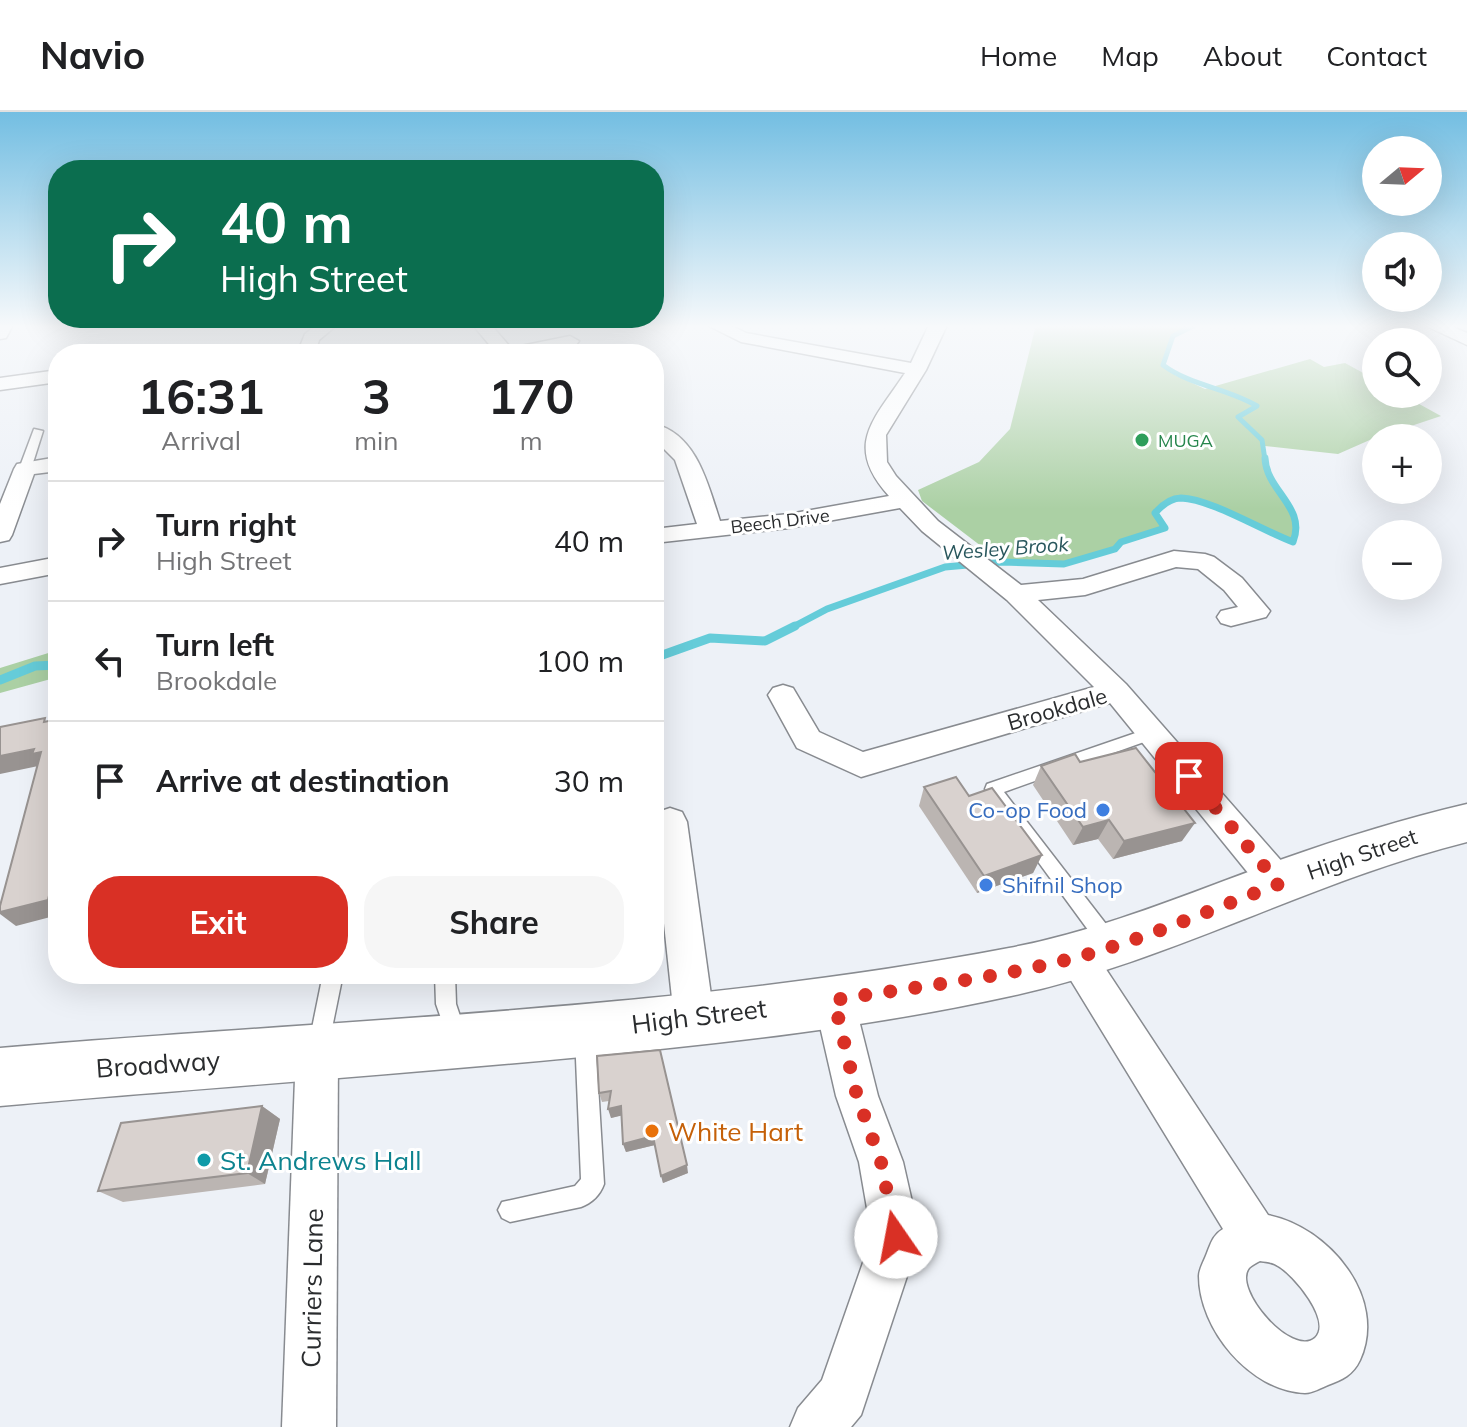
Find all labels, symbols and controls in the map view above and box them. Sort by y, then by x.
text: Navio [40,31,145,79]
text: Home [980,38,1057,73]
text: Map [1101,38,1159,73]
text: About [1203,38,1282,73]
text: Contact [1326,38,1427,73]
north arrow [1362,136,1442,216]
map controls [1362,136,1442,600]
text: 40 m [220,187,353,257]
icon: right [88,192,192,296]
button: sound [1362,232,1442,312]
text: High Street [220,256,408,301]
button: search [1362,328,1442,408]
text: 16:31 [138,366,265,426]
text: 3 [362,366,391,426]
text: 170 [488,366,574,426]
text: Arrival [161,424,241,457]
text: min [354,424,398,457]
text: m [520,424,543,457]
button: + [1362,424,1442,504]
place label: MUGA [1158,429,1213,452]
marker: MUGA [1133,431,1151,449]
street label: Beech Drive [729,504,831,538]
text: Turn right [156,506,296,544]
icon: right [88,519,132,563]
button: − [1362,520,1442,600]
text: 40 m [554,522,624,560]
water label: Wesley Brook [941,531,1070,565]
text: High Street [156,544,292,577]
text: Turn left [156,626,274,664]
icon: left [88,639,132,683]
text: 100 m [536,642,624,680]
text: Brookdale [156,664,277,697]
street label: Brookdale [1004,681,1110,737]
pin [1155,742,1223,810]
icon: arrive [1167,754,1211,798]
icon: arrive [88,759,132,803]
text: Arrive at destination [156,762,450,800]
text: 30 m [554,762,624,800]
place label: Co-op Food [968,796,1087,824]
marker: Co-op Food [1094,801,1112,819]
street label: High Street [1303,822,1421,886]
place label: Shifnil Shop [1002,871,1123,899]
button: Exit [88,876,348,968]
button: Share [364,876,624,968]
marker: Shifnil Shop [977,876,995,894]
street label: High Street [630,991,768,1041]
street label: Broadway [95,1043,221,1085]
place label: White Hart [668,1115,803,1148]
marker: White Hart [643,1122,661,1140]
place label: St. Andrews Hall [220,1144,421,1177]
marker: St. Andrews Hall [195,1151,213,1169]
position arrow [854,1195,938,1279]
street label: Curriers Lane [294,1208,330,1368]

